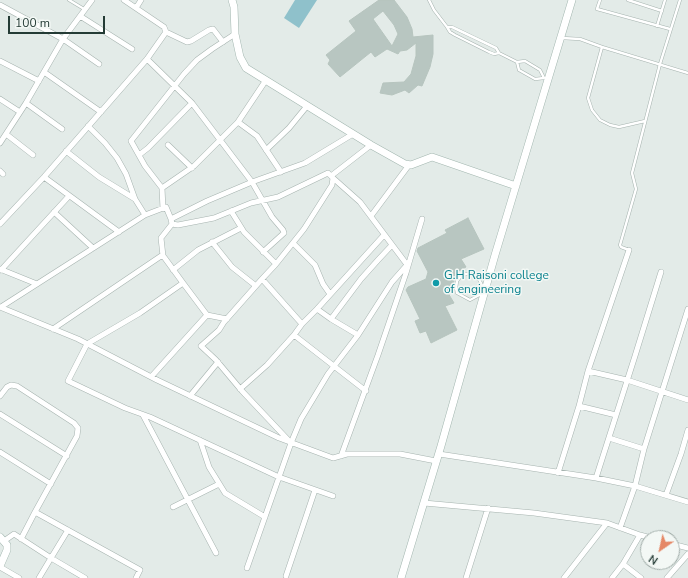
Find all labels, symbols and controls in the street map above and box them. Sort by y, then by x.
scale bar [10,8,107,34]
text: 100 m [15,15,50,31]
place label: G.H Raisoni college of engineering [444,269,549,297]
marker: G.H Raisoni college of engineering [431,278,441,288]
north arrow [640,530,680,570]
text: N [646,551,661,568]

